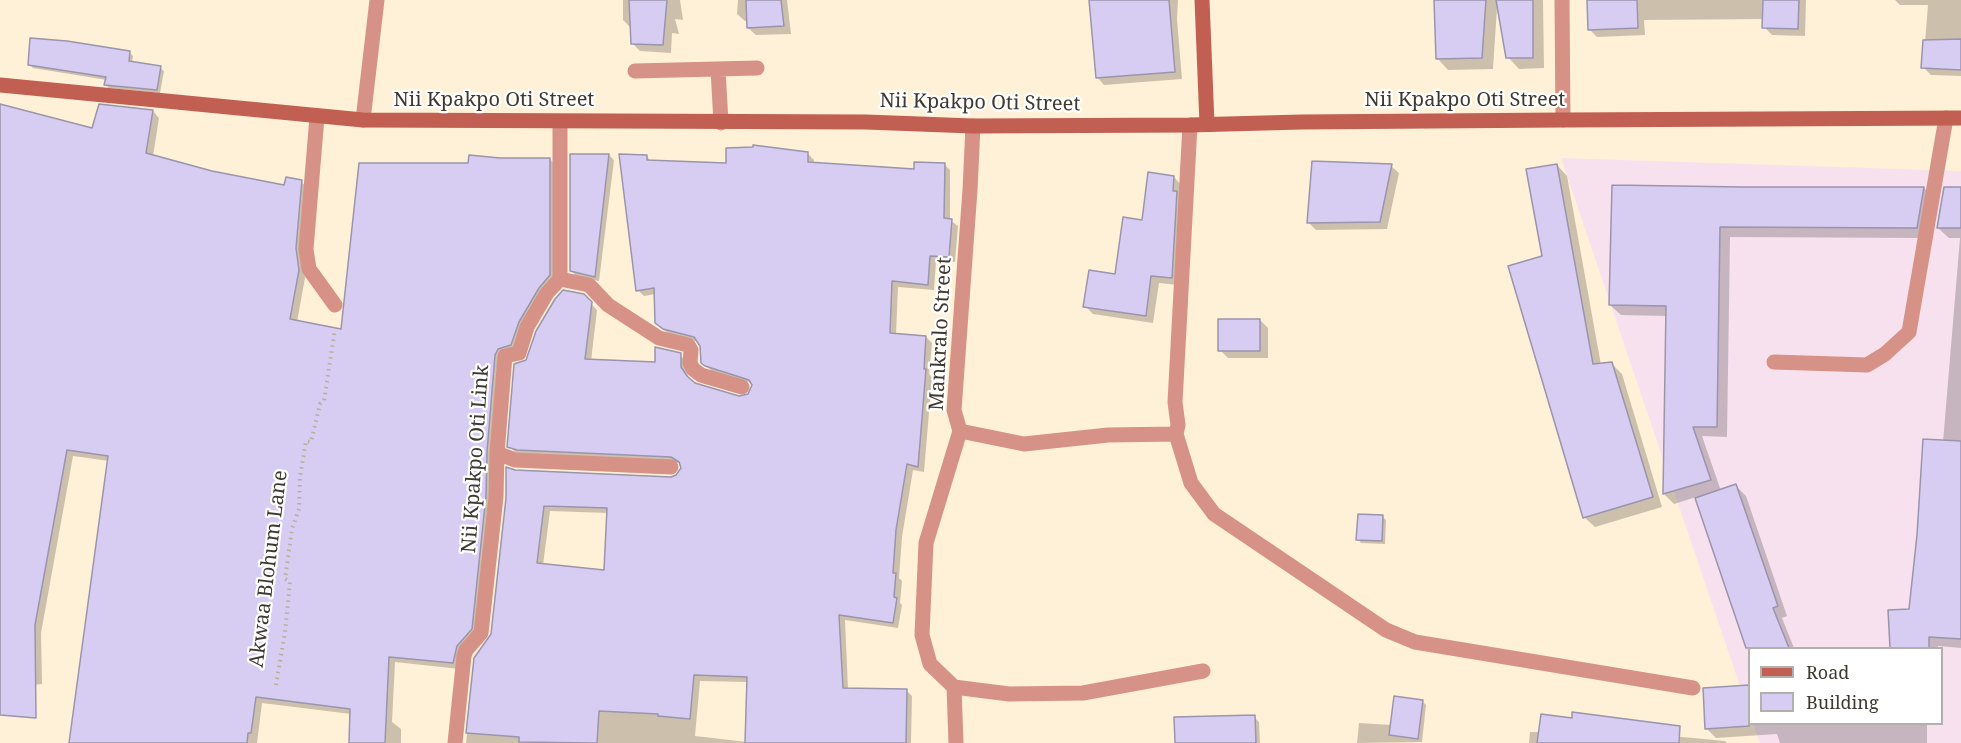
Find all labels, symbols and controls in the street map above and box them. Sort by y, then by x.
street label: Nii Kpakpo Oti Street [394,88,594,112]
street label: Nii Kpakpo Oti Street [1365,88,1565,112]
street label: Nii Kpakpo Oti Street [879,89,1081,117]
street label: Mankralo Street [925,257,957,411]
street label: Nii Kpakpo Oti Link [457,364,495,554]
street label: Akwaa Blohum Lane [245,469,293,669]
legend [1748,647,1943,725]
text: Road [1806,660,1849,684]
text: Building [1806,690,1879,714]

